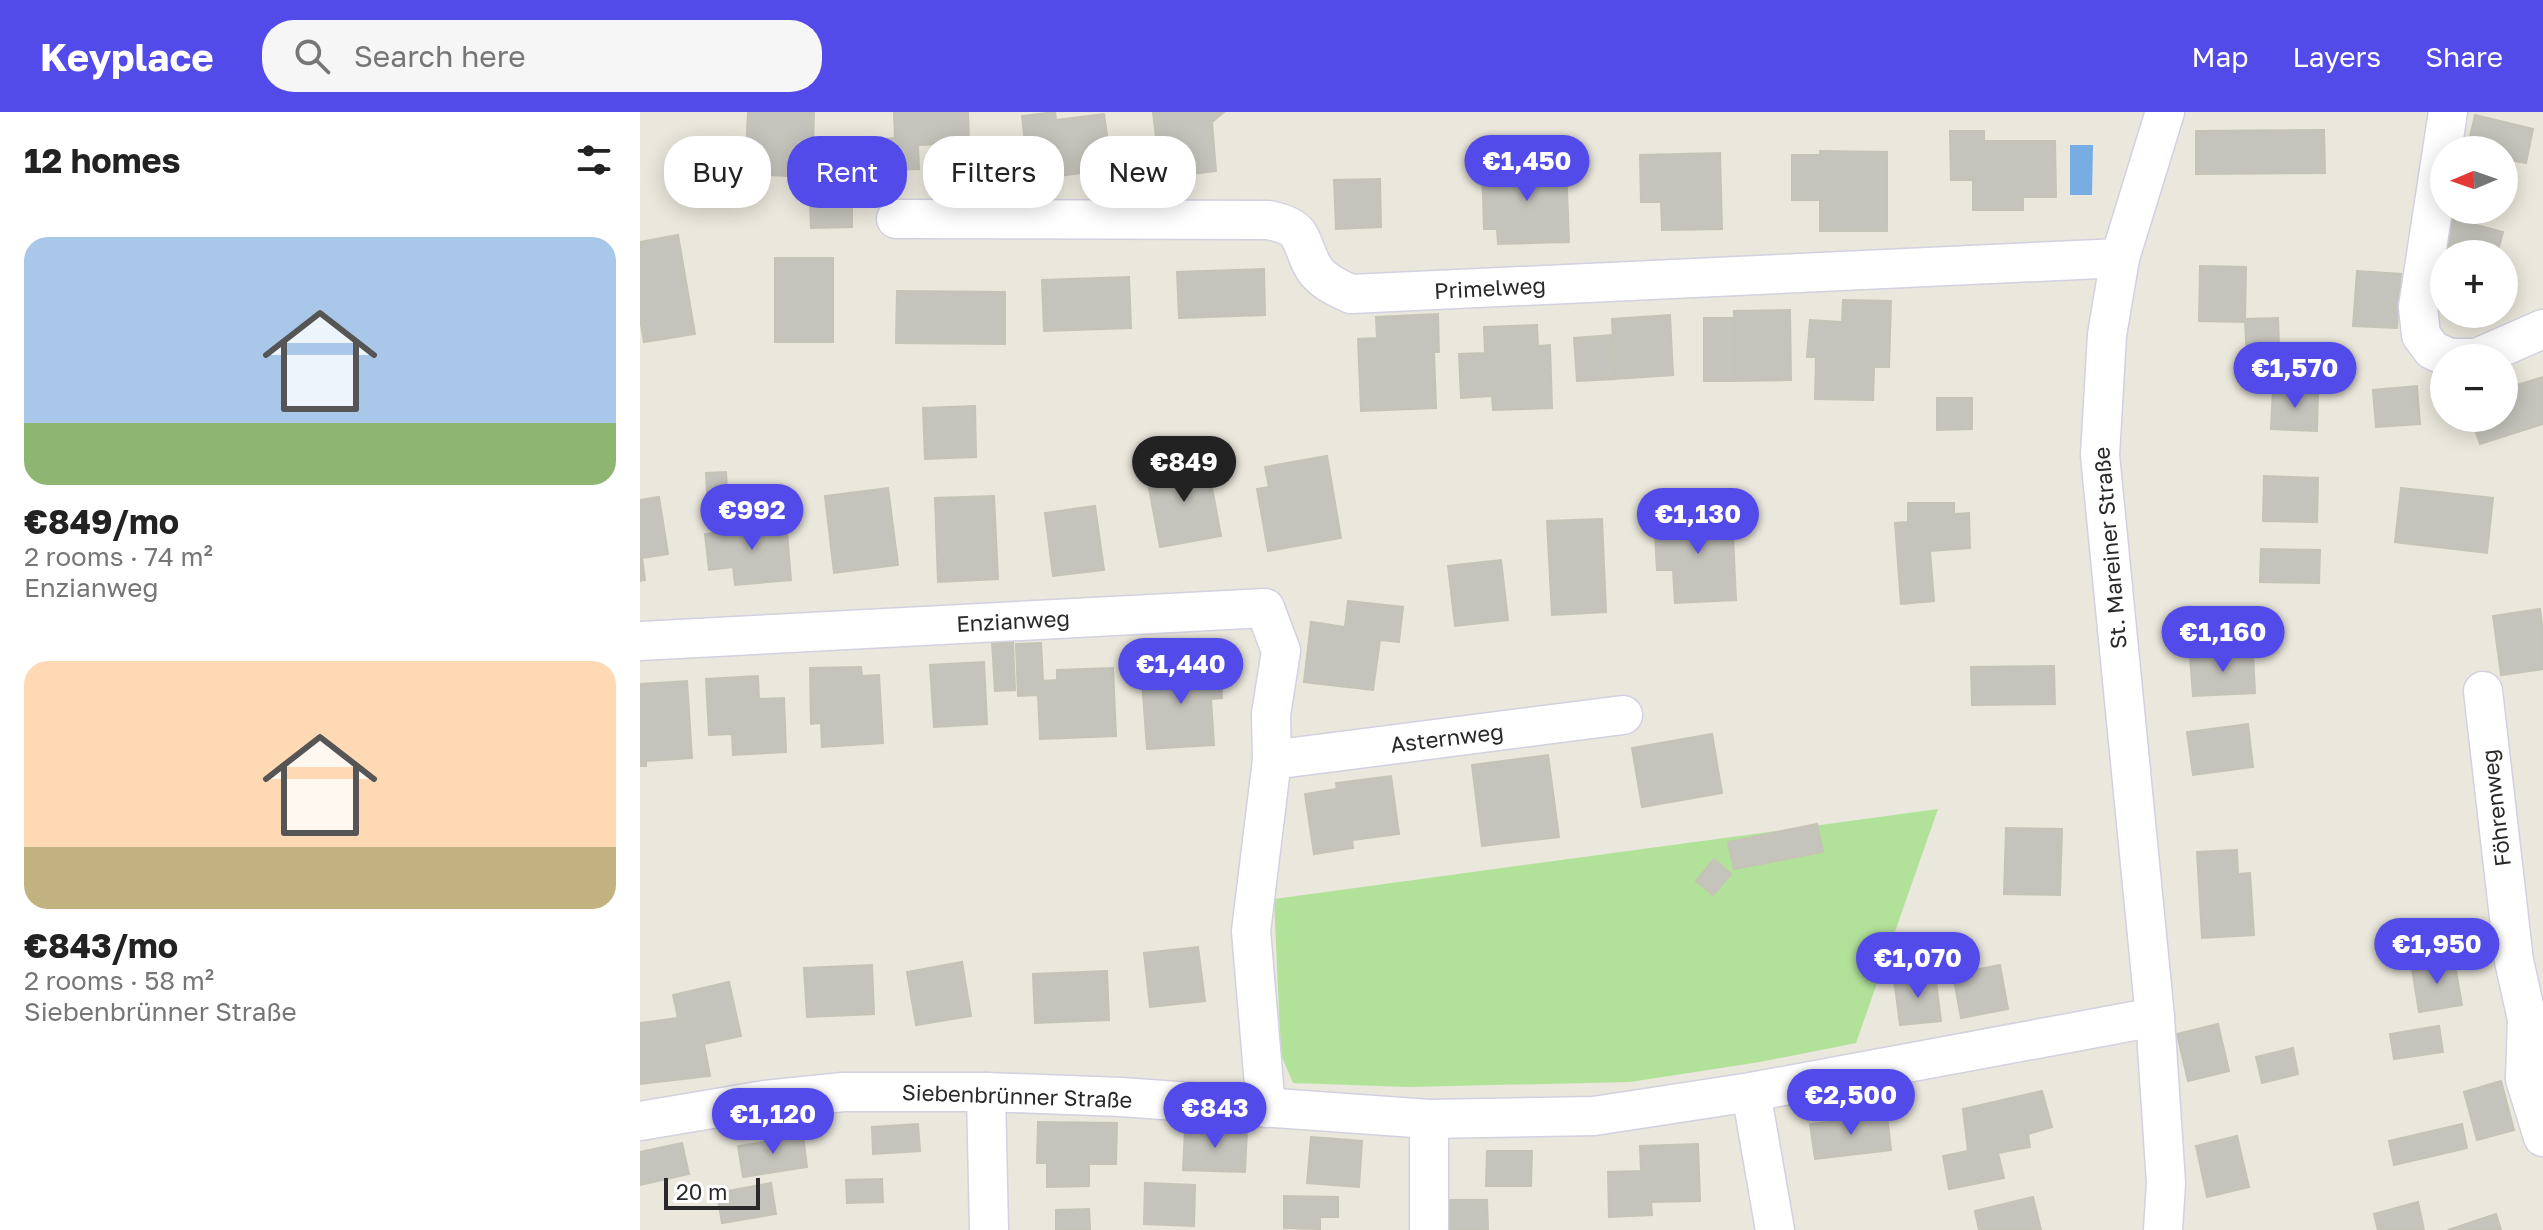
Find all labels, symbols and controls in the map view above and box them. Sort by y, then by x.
search box [262,20,822,92]
text: Keyplace [40,34,214,79]
icon: search [290,34,334,78]
text: Search here [354,38,526,74]
text: Map [2191,40,2249,73]
text: Layers [2293,40,2381,73]
text: Share [2425,40,2503,73]
pin: €1,450 [1462,135,1592,203]
chip: Buy [664,136,771,208]
chip: Rent [787,136,907,208]
chip: Filters [923,136,1064,208]
chip: New [1080,136,1196,208]
north arrow [2430,136,2518,224]
map controls [2430,136,2518,432]
icon: filters [572,138,616,182]
text: 12 homes [24,140,181,180]
text: €1,450 [1482,145,1572,176]
button: + [2430,240,2518,328]
street label: Primelweg [1433,271,1547,304]
icon: home [248,289,392,433]
pin: €1,570 [2230,342,2360,410]
button: − [2430,344,2518,432]
text: €1,570 [2252,352,2338,383]
pin: €849 [1137,436,1231,504]
text: €849 [1150,446,1218,477]
street label: St. Mareiner Straße [2087,446,2132,650]
pin: €992 [705,484,799,552]
pin: €1,130 [1633,488,1763,556]
text: €992 [718,494,786,525]
text: €1,130 [1655,498,1741,529]
text: €849/mo [24,501,179,541]
text: 2 rooms · 74 m² [24,541,213,572]
text: Enzianweg [24,572,158,603]
street label: Enzianweg [955,604,1070,637]
pin: €1,160 [2158,606,2288,674]
text: €1,160 [2180,616,2266,647]
pin: €1,440 [1116,638,1246,706]
text: €1,440 [1136,648,1226,679]
icon: home [248,713,392,857]
street label: Asternweg [1389,717,1505,758]
street label: Föhrenweg [2475,748,2516,868]
pin: €1,950 [2372,918,2502,986]
text: €843/mo [24,925,178,965]
text: €1,950 [2392,928,2482,959]
pin: €1,070 [1853,932,1983,1000]
text: €1,070 [1874,942,1962,973]
text: 2 rooms · 58 m² [24,965,214,996]
text: Siebenbrünner Straße [24,996,297,1027]
pin: €2,500 [1786,1069,1916,1137]
street label: Siebenbrünner Straße [901,1078,1133,1113]
text: €2,500 [1805,1079,1897,1110]
pin: €843 [1168,1082,1262,1150]
pin: €1,120 [708,1088,838,1156]
text: €843 [1181,1092,1249,1123]
text: €1,120 [730,1098,816,1129]
scale bar [664,1174,760,1210]
text: 20 m [676,1178,727,1205]

